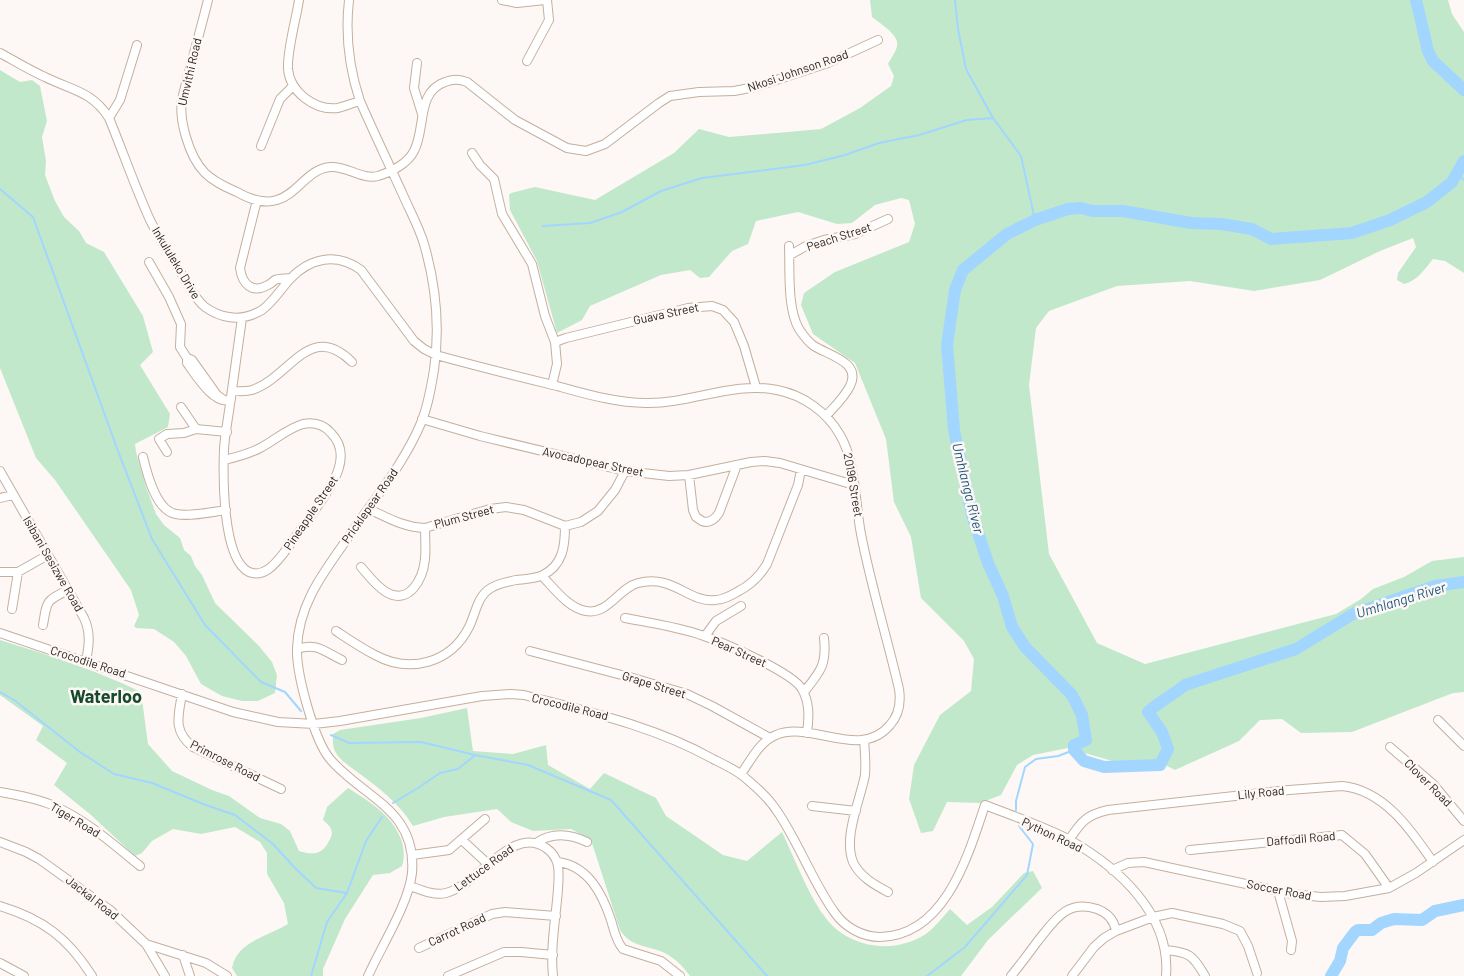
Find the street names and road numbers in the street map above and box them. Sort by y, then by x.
street label: Umvithi Road [174,36,204,107]
street label: Nkosi Johnson Road [745,46,850,94]
street label: Peach Street [805,219,873,253]
street label: Inkululeko Drive [150,224,204,301]
street label: Guava Street [632,299,700,327]
street label: Avocadopear Street [541,443,645,479]
street label: 20196 Street [841,452,866,518]
street label: Pricklepear Road [338,465,400,546]
street label: Pineapple Street [280,473,340,552]
street label: Plum Street [432,501,495,531]
street label: Isibani Sesizwe Road [21,513,87,614]
street label: Pear Street [710,633,769,669]
street label: Crocodile Road [49,642,128,680]
street label: Grape Street [621,668,688,700]
street label: Crocodile Road [530,690,610,722]
street label: Primrose Road [188,737,263,784]
street label: Clover Road [1402,756,1455,809]
street label: Lily Road [1237,783,1285,801]
street label: Tiger Road [48,799,103,840]
street label: Python Road [1020,814,1085,854]
street label: Daffodil Road [1266,828,1336,848]
street label: Lettuce Road [451,841,516,893]
street label: Jackal Road [63,872,122,922]
street label: Soccer Road [1246,876,1313,902]
street label: Carrot Road [426,910,488,948]

